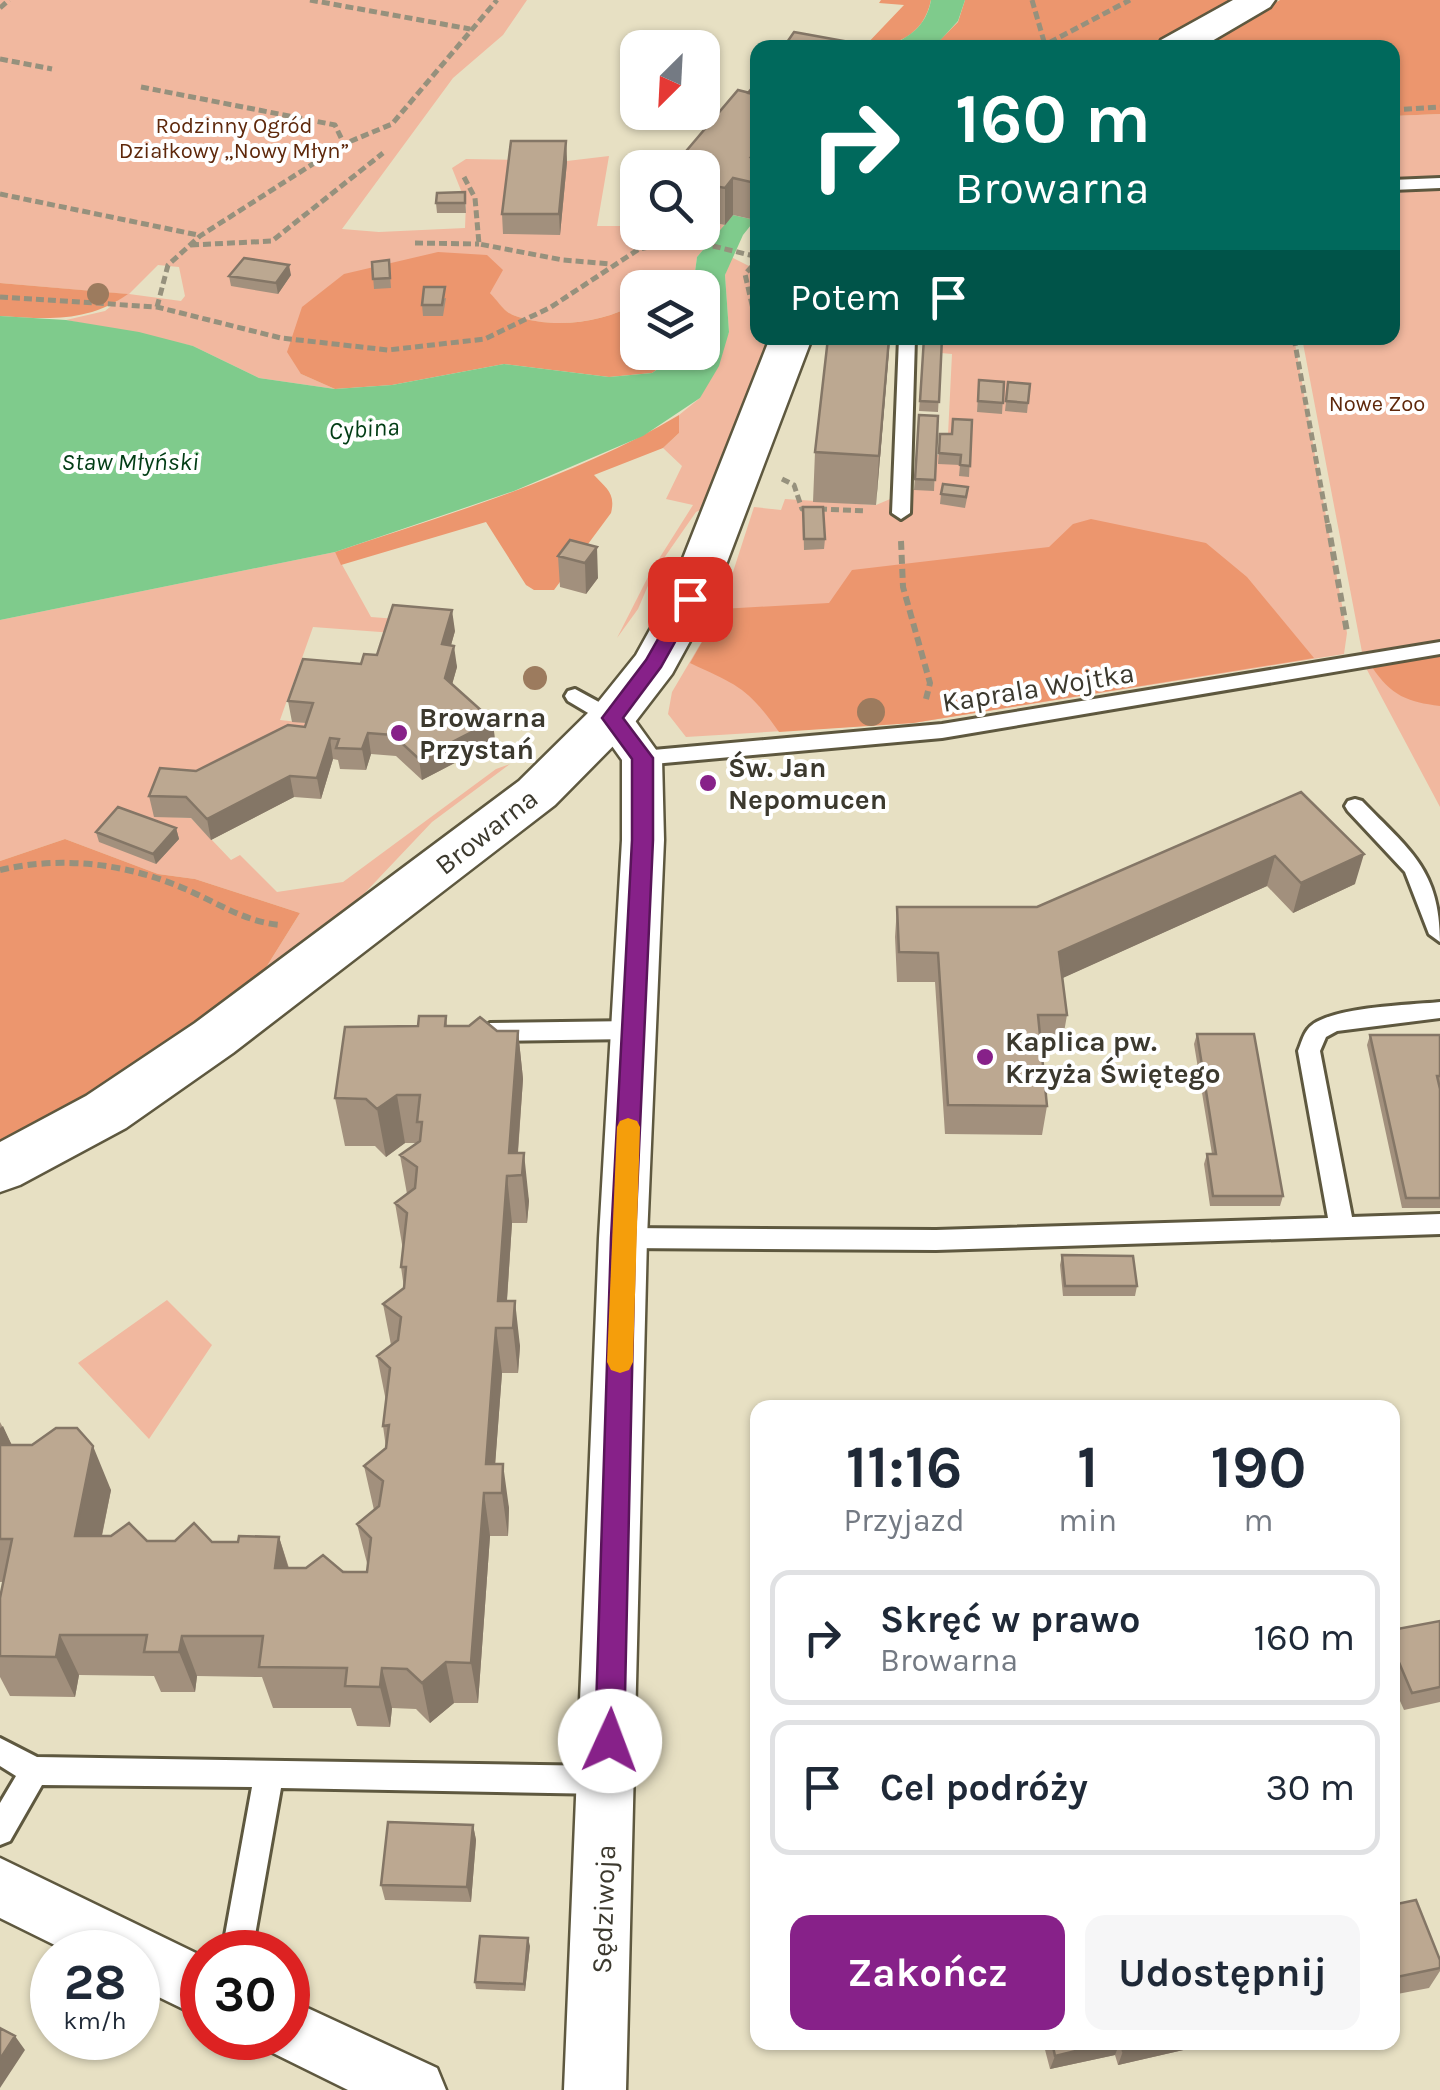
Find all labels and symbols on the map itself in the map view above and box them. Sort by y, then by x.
north arrow [620,30,720,130]
park label: Rodzinny Ogród Działkowy „Nowy Młyn” [119,113,349,164]
park label: Nowe Zoo [1329,391,1425,417]
water label: Cybina [328,412,400,445]
water label: Staw Młyński [61,447,199,476]
pin [648,557,733,642]
street label: Kaprala Wojtka [940,656,1137,719]
place label: Browarna Przystań [419,701,546,766]
marker: Browarna Przystań [388,722,410,744]
place label: Św. Jan Nepomucen [728,750,887,816]
marker: Św. Jan Nepomucen [697,772,719,794]
street label: Browarna [428,781,544,882]
place label: Kaplica pw. Krzyża Świętego [1005,1025,1221,1090]
marker: Kaplica pw. Krzyża Świętego [974,1046,996,1068]
position arrow [558,1689,662,1793]
street label: Sędziwoja [585,1844,622,1974]
speed limit sign: 30 [180,1930,310,2060]

